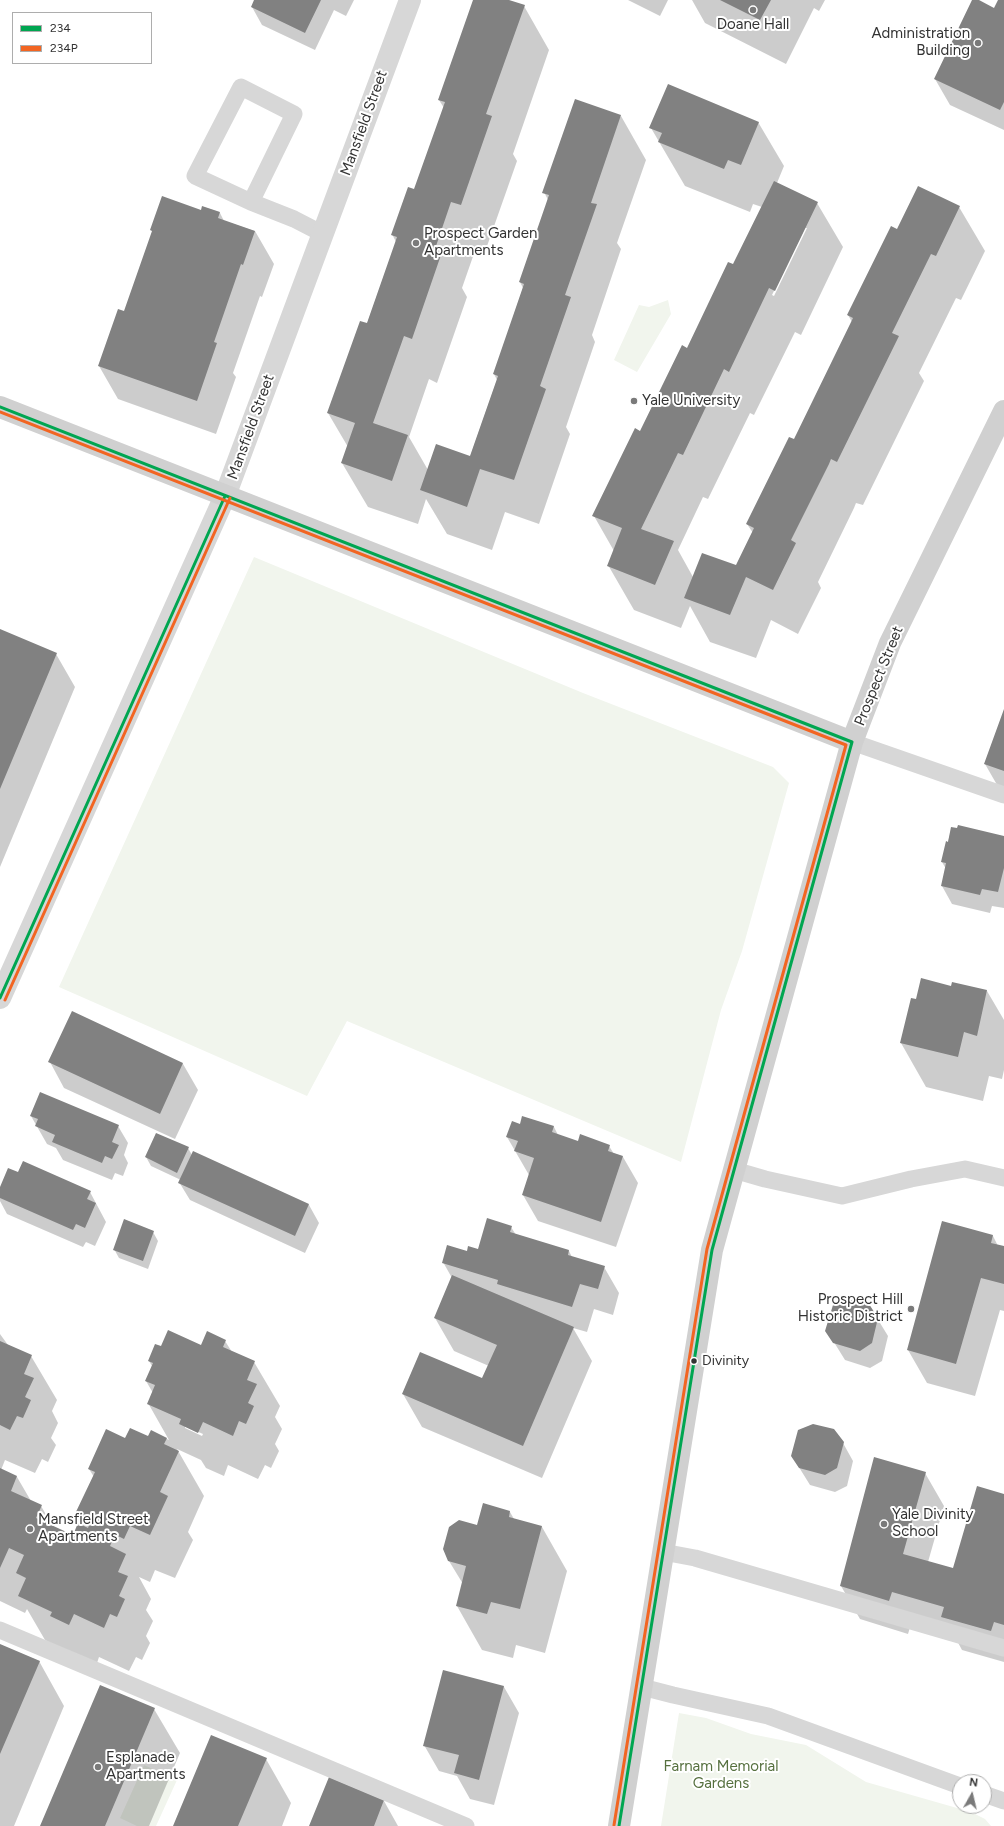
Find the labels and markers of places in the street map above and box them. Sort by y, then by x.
marker: Doane Hall [748,5,758,15]
place label: Doane Hall [717,16,789,34]
place label: Administration Building [871,25,970,60]
marker: Administration Building [973,38,983,48]
place label: Prospect Garden Apartments [424,225,537,260]
marker: Prospect Garden Apartments [411,238,421,248]
place label: Yale University [642,392,740,410]
marker: Yale University [629,396,639,406]
place label: Prospect Hill Historic District [798,1291,903,1326]
marker: Prospect Hill Historic District [906,1304,916,1314]
place label: Divinity [702,1353,749,1369]
marker: Divinity [689,1356,699,1366]
place label: Yale Divinity School [892,1506,973,1541]
place label: Mansfield Street Apartments [38,1511,149,1546]
marker: Yale Divinity School [879,1519,889,1529]
marker: Mansfield Street Apartments [25,1524,35,1534]
place label: Esplanade Apartments [106,1749,185,1784]
marker: Esplanade Apartments [93,1762,103,1772]

